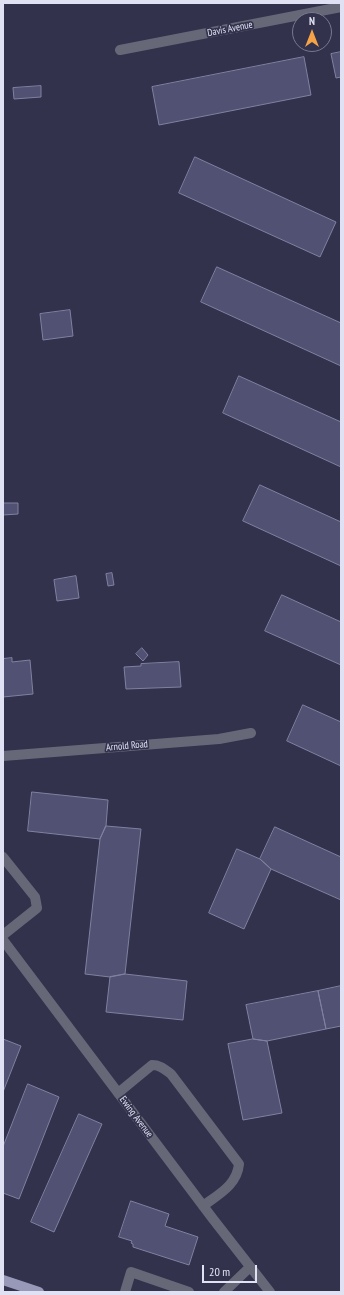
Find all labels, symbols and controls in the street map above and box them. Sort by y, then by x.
north arrow [292,12,332,52]
text: N [309,14,315,28]
street label: Davis Avenue [206,19,254,39]
street label: Arnold Road [106,738,148,754]
street label: Ewing Avenue [117,1094,155,1140]
scale bar [204,1257,259,1283]
text: 20 m [209,1264,230,1279]

